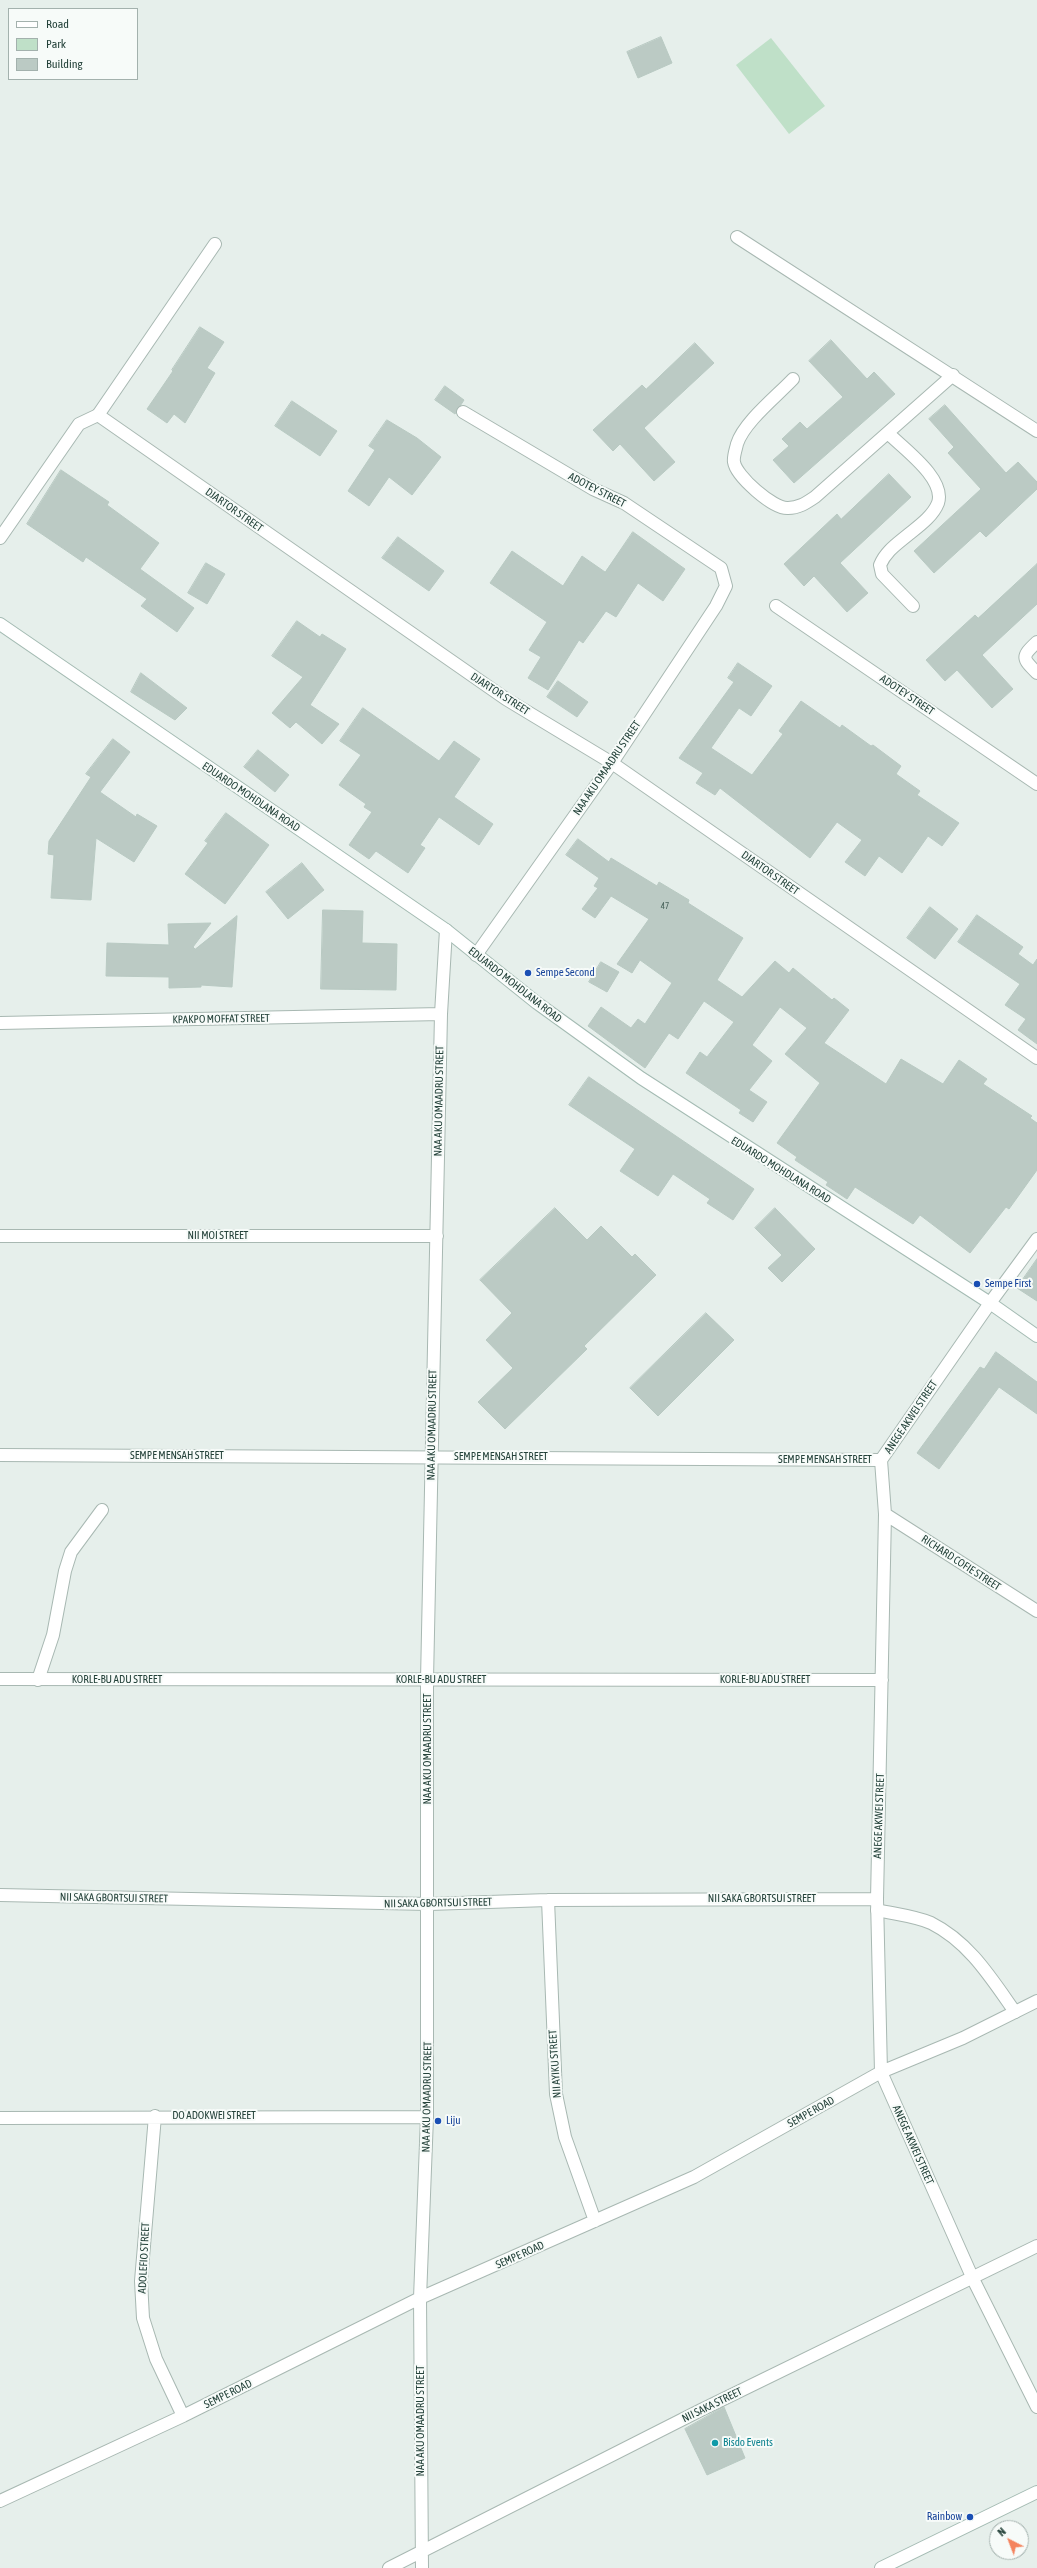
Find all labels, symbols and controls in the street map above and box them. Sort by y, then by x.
legend [8,8,138,80]
text: Road [46,17,69,31]
text: Park [46,37,66,51]
text: Building [46,57,83,71]
street label: ADOTEY STREET [566,470,628,510]
street label: DJARTOR STREET [203,485,265,535]
street label: DJARTOR STREET [468,670,532,718]
street label: ADOTEY STREET [877,672,937,718]
street label: NAA AKU OMAADRU STREET [571,718,643,818]
street label: EDUARDO MOHDLANA ROAD [200,759,302,835]
street label: DJARTOR STREET [739,848,801,898]
house number: 47 [661,901,669,911]
street label: EDUARDO MOHDLANA ROAD [466,944,564,1026]
place label: Sempe Second [536,966,595,980]
marker: Sempe Second [523,968,533,978]
street label: KPAKPO MOFFAT STREET [172,1012,270,1026]
street label: NAA AKU OMAADRU STREET [431,1045,447,1157]
street label: EDUARDO MOHDLANA ROAD [729,1134,833,1206]
street label: NII MOI STREET [188,1229,248,1243]
place label: Sempe First [985,1277,1032,1291]
marker: Sempe First [972,1279,982,1289]
street label: NAA AKU OMAADRU STREET [424,1369,440,1481]
street label: ANEGE AKWEI STREET [882,1378,940,1456]
street label: SEMPE MENSAH STREET [130,1449,224,1463]
street label: SEMPE MENSAH STREET [454,1450,548,1464]
street label: SEMPE MENSAH STREET [778,1453,872,1467]
street label: RICHARD COFIE STREET [919,1532,1003,1594]
street label: KORLE-BU ADU STREET [72,1673,162,1687]
street label: KORLE-BU ADU STREET [396,1673,486,1687]
street label: KORLE-BU ADU STREET [720,1673,810,1687]
street label: NAA AKU OMAADRU STREET [421,1694,435,1804]
street label: ANEGE AKWEI STREET [871,1773,887,1859]
street label: NII SAKA GBORTSUI STREET [60,1890,168,1906]
street label: NII SAKA GBORTSUI STREET [708,1892,816,1906]
street label: NII SAKA GBORTSUI STREET [384,1895,492,1911]
street label: NII AYIKU STREET [546,2029,564,2099]
street label: NAA AKU OMAADRU STREET [419,2041,435,2153]
street label: SEMPE ROAD [785,2094,837,2130]
street label: ANEGE AKWEI STREET [890,2103,936,2187]
street label: DO ADOKWEI STREET [172,2109,256,2123]
place label: Liju [446,2114,461,2128]
marker: Liju [433,2116,443,2126]
street label: ADOLEFIO STREET [136,2222,152,2294]
street label: SEMPE ROAD [494,2238,546,2272]
street label: NAA AKU OMAADRU STREET [414,2366,428,2476]
street label: SEMPE ROAD [202,2377,254,2411]
street label: NII SAKA STREET [680,2385,744,2425]
place label: Bisdo Events [723,2436,773,2450]
marker: Bisdo Events [710,2438,720,2448]
place label: Rainbow [927,2510,962,2524]
marker: Rainbow [965,2512,975,2522]
north arrow [989,2520,1029,2560]
text: N [995,2525,1008,2538]

